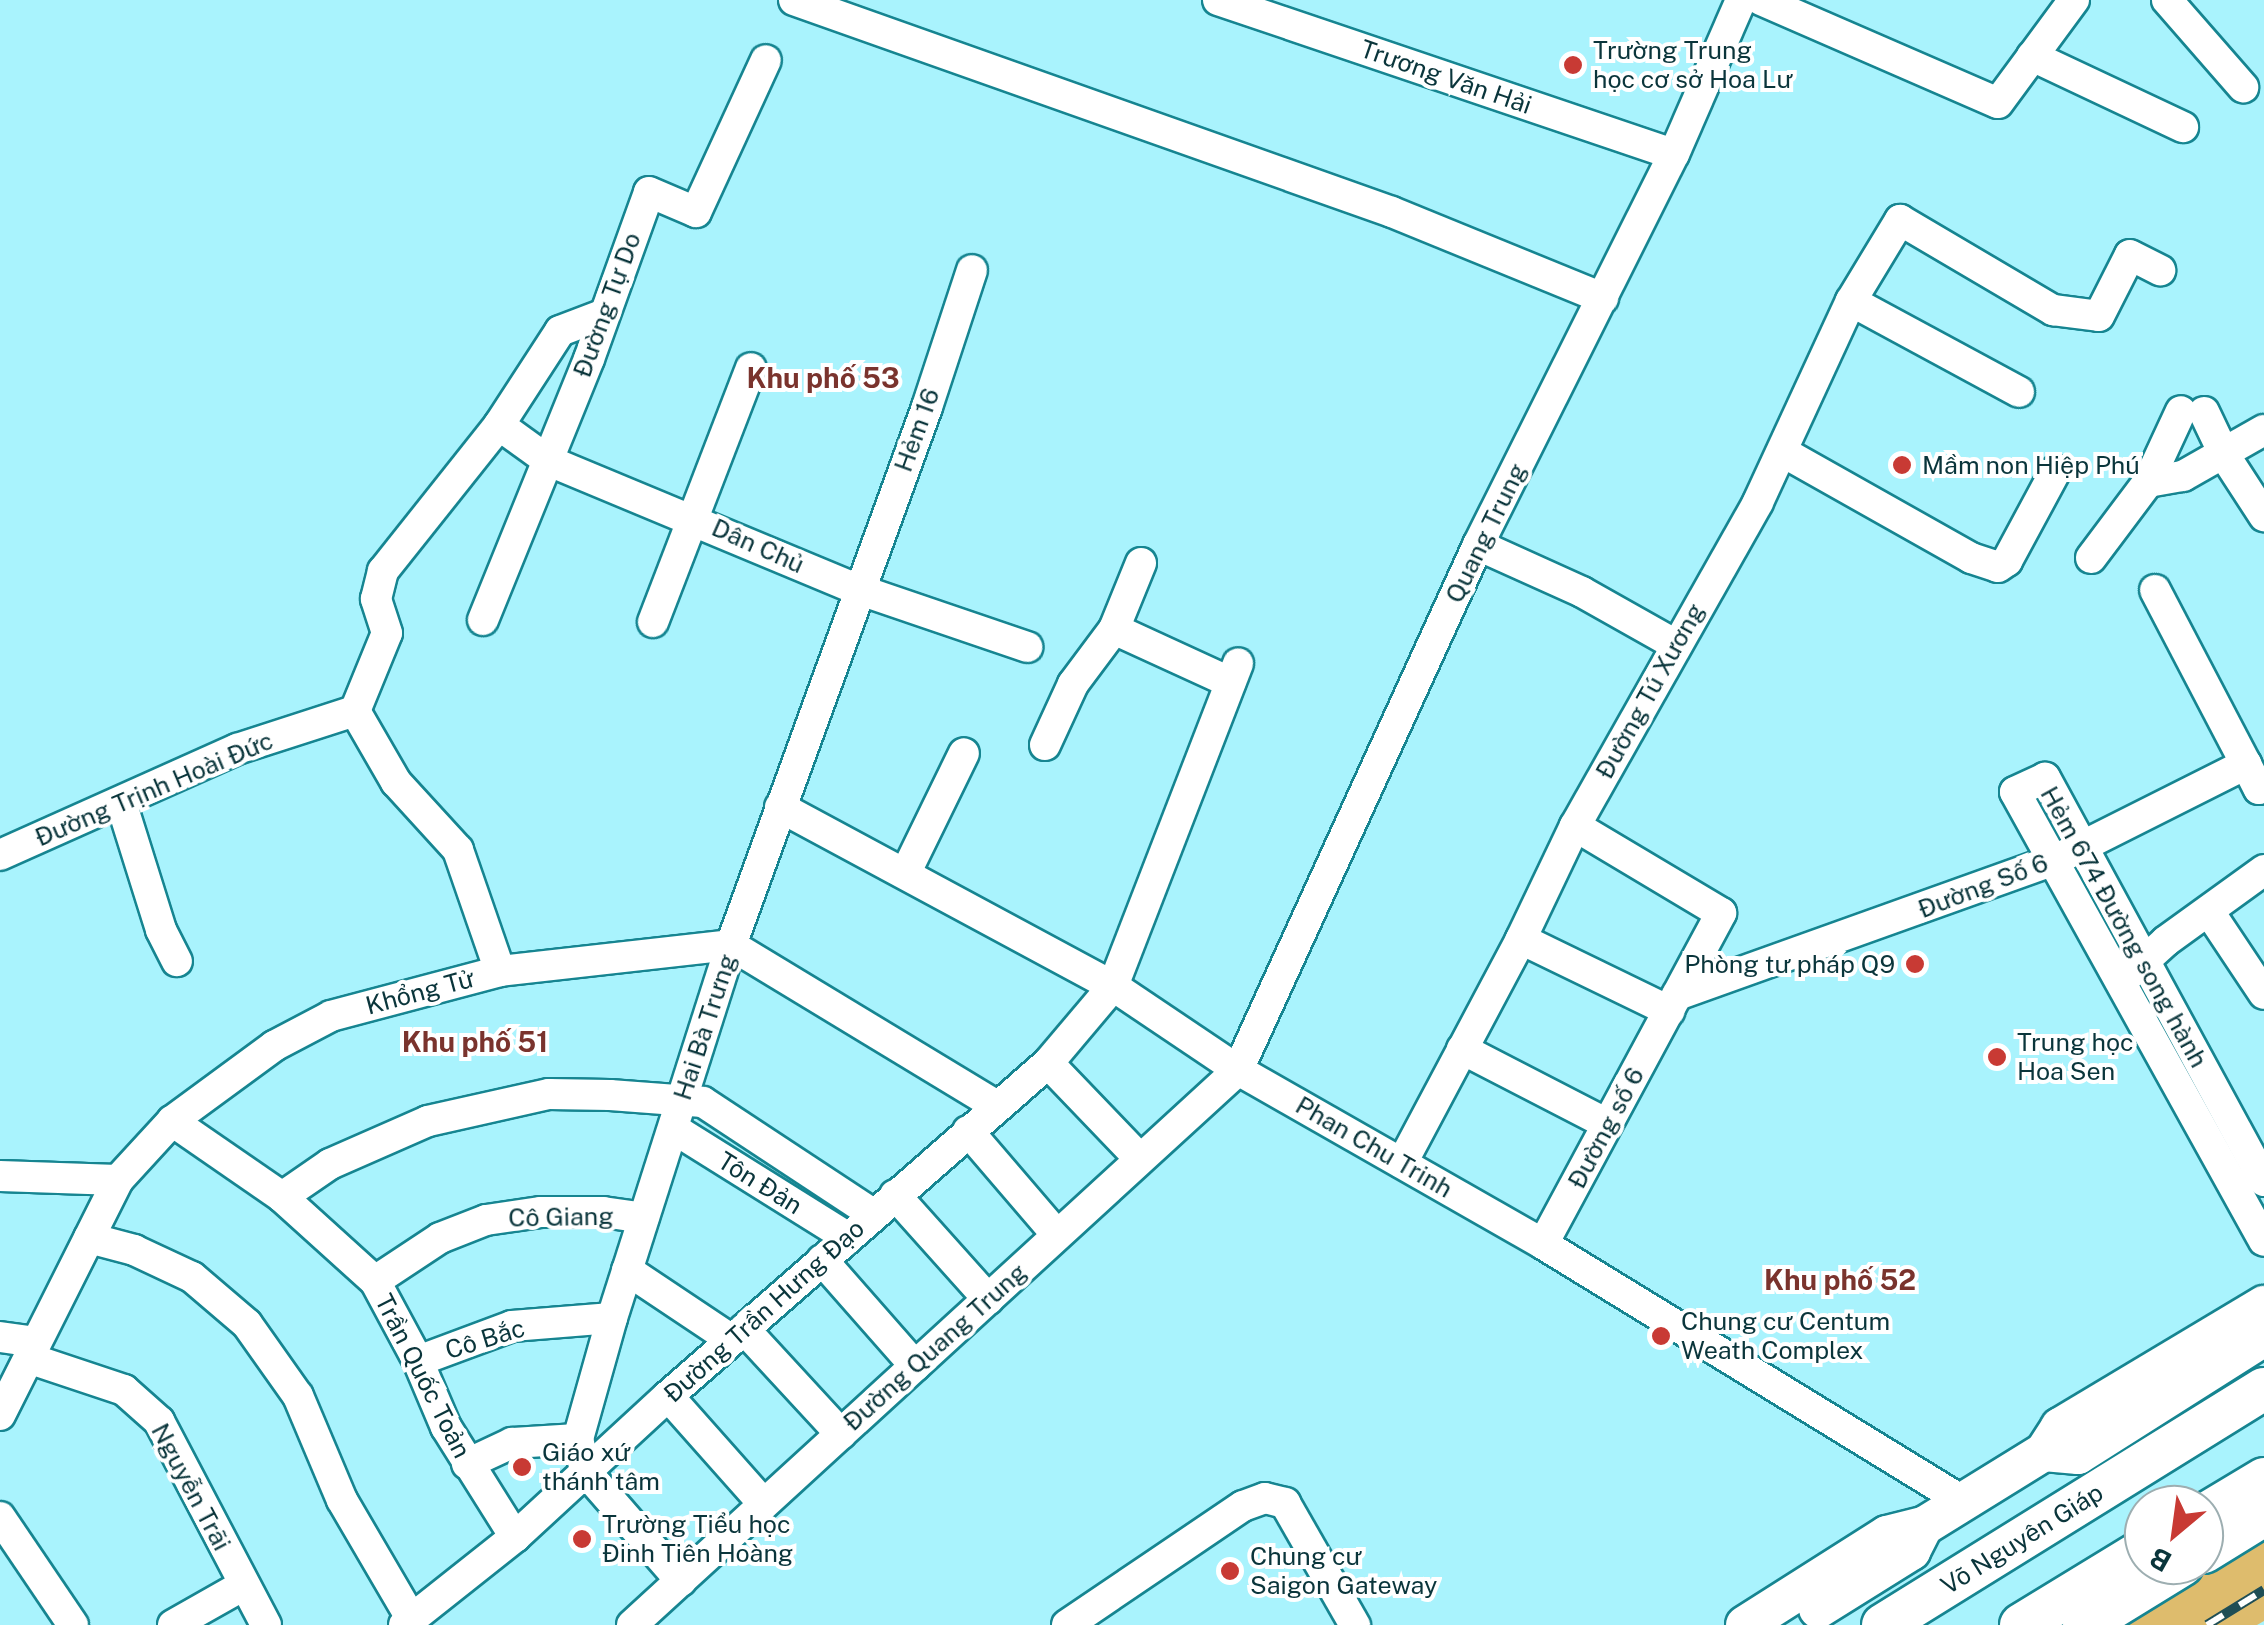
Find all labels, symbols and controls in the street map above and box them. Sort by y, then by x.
street label: Trương Văn Hải [1356,34,1536,120]
place label: Trường Trung học cơ sở Hoa Lư [1593,36,1793,95]
marker: Trường Trung học cơ sở Hoa Lư [1562,54,1584,76]
street label: Đường Tự Do [567,229,647,381]
district label: Khu phố 53 [746,361,900,395]
street label: Hẻm 16 [888,384,946,476]
place label: Mầm non Hiệp Phú [1922,450,2140,480]
marker: Mầm non Hiệp Phú [1891,454,1913,476]
street label: Quang Trung [1439,458,1533,608]
street label: Dân Chủ [707,512,809,580]
street label: Đường Tú Xương [1589,598,1711,784]
street label: Đường Trịnh Hoài Đức [30,725,278,853]
street label: Hẻm 674 Đường song hành [2034,781,2214,1073]
street label: Đường Số 6 [1914,847,2052,925]
place label: Phòng tư pháp Q9 [1684,949,1895,979]
street label: Hai Bà Trưng [667,950,743,1104]
marker: Phòng tư pháp Q9 [1904,953,1926,975]
street label: Khổng Tử [362,963,478,1021]
district label: Khu phố 51 [402,1025,548,1059]
place label: Trung học Hoa Sen [2017,1028,2134,1087]
marker: Trung học Hoa Sen [1986,1046,2008,1068]
street label: Đường số 6 [1562,1062,1650,1194]
street label: Phan Chu Trinh [1290,1090,1458,1204]
street label: Tôn Đản [712,1145,808,1221]
street label: Cô Giang [508,1201,614,1233]
street label: Đường Trần Hưng Đạo [658,1213,870,1409]
street label: Đường Quang Trung [837,1257,1033,1437]
district label: Khu phố 52 [1764,1263,1916,1297]
street label: Trần Quốc Toản [369,1289,477,1463]
place label: Chung cư Centum Weath Complex [1681,1307,1890,1366]
street label: Cô Bắc [442,1313,528,1365]
marker: Chung cư Centum Weath Complex [1650,1325,1672,1347]
street label: Nguyễn Trãi [145,1418,237,1556]
place label: Giáo xứ thánh tâm [542,1438,660,1497]
marker: Giáo xứ thánh tâm [511,1456,533,1478]
street label: Võ Nguyên Giáp [1935,1477,2109,1601]
north arrow [2124,1485,2224,1585]
place label: Trường Tiểu học Đinh Tiên Hoàng [602,1510,793,1569]
marker: Trường Tiểu học Đinh Tiên Hoàng [571,1528,593,1550]
text: B [2144,1541,2177,1579]
place label: Chung cư Saigon Gateway [1250,1542,1437,1601]
marker: Chung cư Saigon Gateway [1219,1560,1241,1582]

